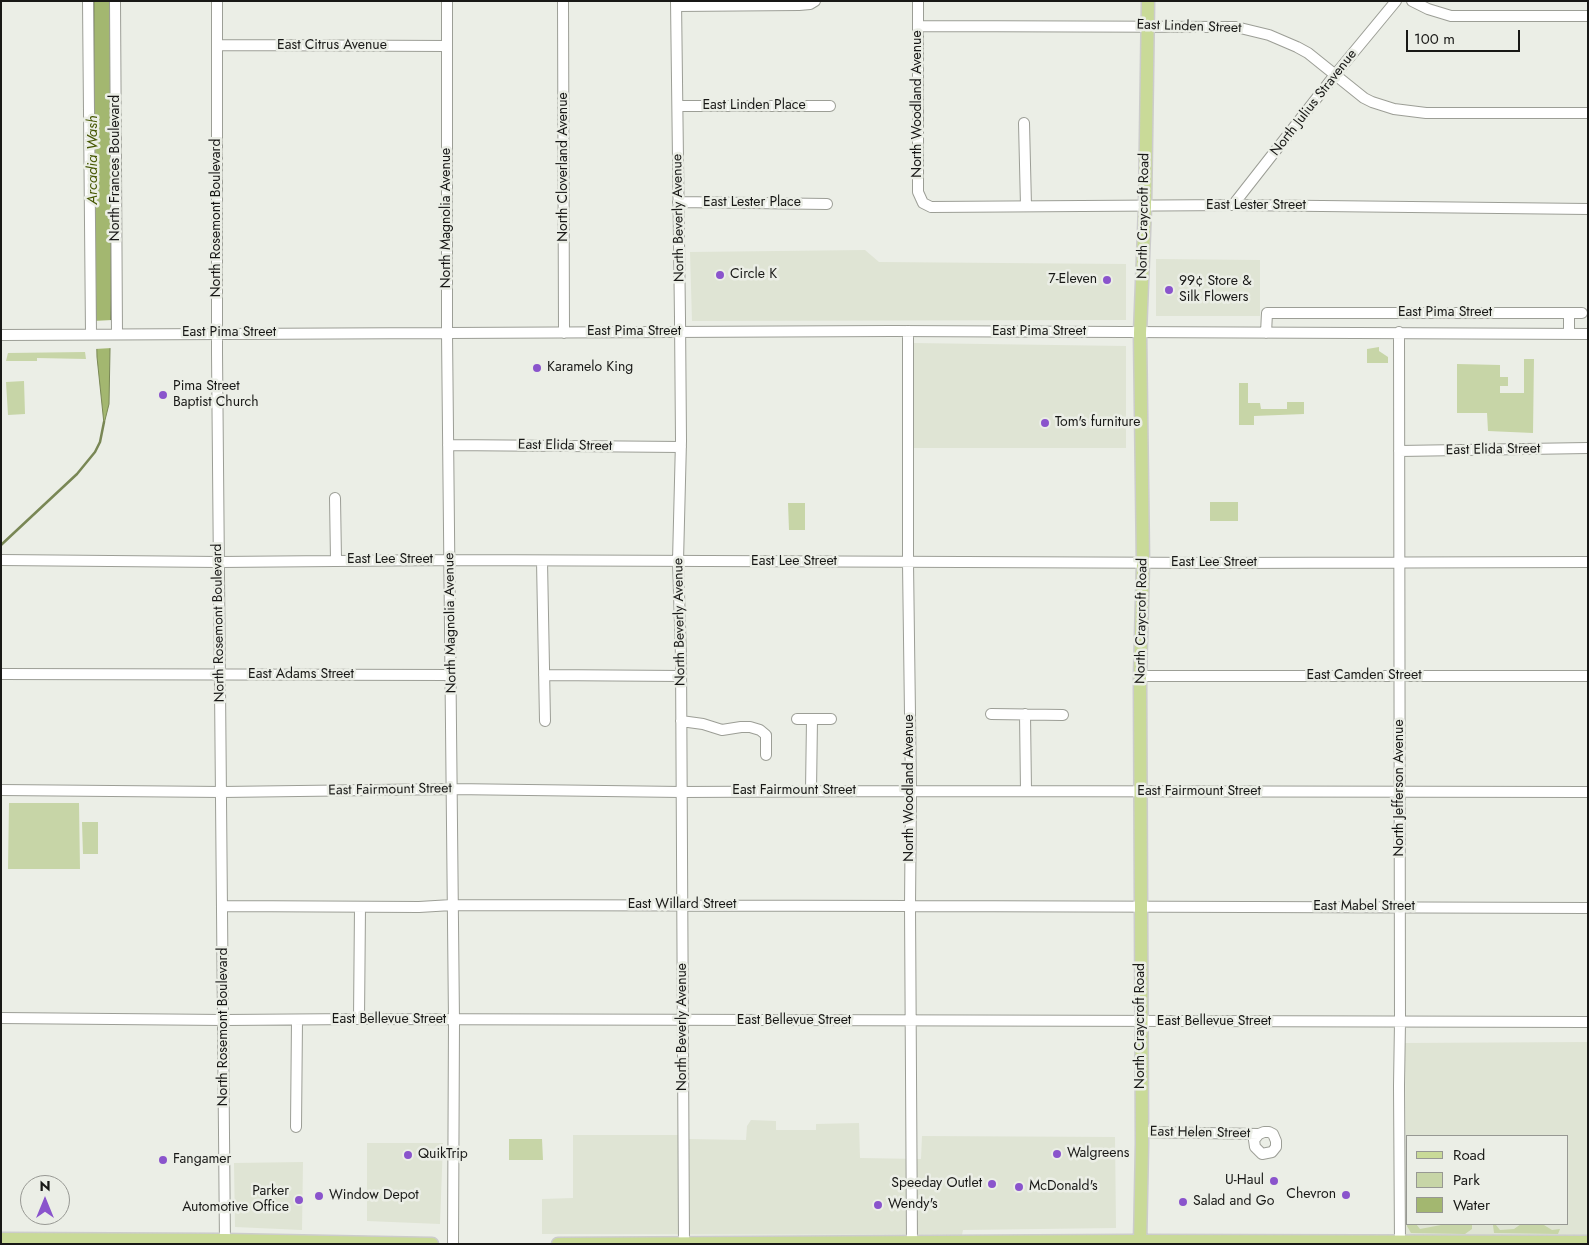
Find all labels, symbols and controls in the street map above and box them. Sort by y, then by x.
street label: East Linden Street [1136,17,1242,37]
scale bar [1409,20,1523,52]
text: 100 m [1414,28,1455,50]
street label: North Woodland Avenue [910,30,926,178]
street label: East Citrus Avenue [277,38,387,54]
street label: North Julius Stravenue [1267,46,1361,160]
street label: North Cloverland Avenue [556,92,572,242]
street label: North Frances Boulevard [108,95,124,241]
street label: East Linden Place [702,98,806,114]
water label: Arcadia Wash [84,115,102,205]
street label: North Rosemont Boulevard [209,139,225,297]
street label: North Magnolia Avenue [439,148,455,288]
street label: North Craycroft Road [1135,153,1153,279]
street label: North Beverly Avenue [669,154,689,282]
street label: East Lester Place [703,195,801,211]
street label: East Lester Street [1206,198,1306,214]
place label: Circle K [730,267,777,283]
marker: Circle K [714,269,726,281]
place label: 7-Eleven [1048,272,1097,288]
marker: 7-Eleven [1101,274,1113,286]
place label: 99¢ Store & Silk Flowers [1179,274,1252,306]
marker: 99¢ Store & Silk Flowers [1163,284,1175,296]
street label: East Pima Street [1398,305,1492,321]
street label: East Pima Street [587,324,681,340]
street label: East Pima Street [992,324,1086,340]
street label: East Pima Street [182,325,276,341]
place label: Karamelo King [547,360,633,376]
marker: Karamelo King [531,362,543,374]
place label: Pima Street Baptist Church [173,379,259,412]
marker: Pima Street Baptist Church [157,389,169,401]
place label: Tom's furniture [1055,415,1140,431]
marker: Tom's furniture [1039,417,1051,429]
street label: East Elida Street [518,437,612,455]
street label: East Elida Street [1446,441,1540,459]
street label: North Rosemont Boulevard [209,544,229,702]
street label: East Lee Street [347,552,433,568]
street label: North Magnolia Avenue [441,553,461,693]
street label: East Lee Street [751,554,837,570]
street label: East Lee Street [1171,555,1257,571]
street label: North Beverly Avenue [670,558,690,686]
street label: North Craycroft Road [1133,558,1151,684]
street label: East Adams Street [248,667,354,683]
street label: East Camden Street [1306,668,1422,684]
street label: North Woodland Avenue [902,714,918,862]
street label: North Jefferson Avenue [1392,719,1408,857]
street label: East Fairmount Street [328,781,452,799]
street label: East Fairmount Street [732,783,856,799]
street label: East Fairmount Street [1137,784,1261,800]
street label: East Willard Street [628,897,736,913]
street label: East Mabel Street [1313,899,1415,915]
street label: North Rosemont Boulevard [216,948,232,1106]
street label: North Beverly Avenue [675,963,691,1091]
street label: North Craycroft Road [1133,963,1149,1089]
street label: East Bellevue Street [332,1012,446,1028]
street label: East Bellevue Street [737,1013,851,1029]
street label: East Bellevue Street [1157,1014,1271,1030]
street label: East Helen Street [1150,1124,1250,1142]
legend [1406,1135,1569,1225]
text: Road [1453,1144,1485,1166]
place label: Walgreens [1067,1146,1129,1162]
place label: QuikTrip [418,1147,468,1163]
marker: Walgreens [1051,1148,1063,1160]
marker: QuikTrip [402,1149,414,1161]
place label: Fangamer [173,1152,231,1168]
marker: Fangamer [157,1154,169,1166]
text: Park [1453,1169,1480,1191]
place label: U-Haul [1225,1173,1264,1189]
north arrow [20,1175,70,1225]
marker: U-Haul [1268,1175,1280,1187]
text: N [39,1176,51,1196]
place label: Speeday Outlet [891,1176,982,1192]
marker: Speeday Outlet [986,1178,998,1190]
place label: McDonald's [1029,1179,1098,1195]
marker: McDonald's [1013,1181,1025,1193]
place label: Parker Automotive Office [182,1184,289,1216]
place label: Chevron [1286,1187,1336,1203]
place label: Window Depot [329,1188,419,1204]
marker: Chevron [1340,1189,1352,1201]
marker: Window Depot [313,1190,325,1202]
marker: Parker Automotive Office [293,1194,305,1206]
place label: Salad and Go [1193,1194,1274,1210]
text: Water [1453,1194,1490,1216]
marker: Salad and Go [1177,1196,1189,1208]
place label: Wendy's [888,1197,938,1213]
marker: Wendy's [872,1199,884,1211]

